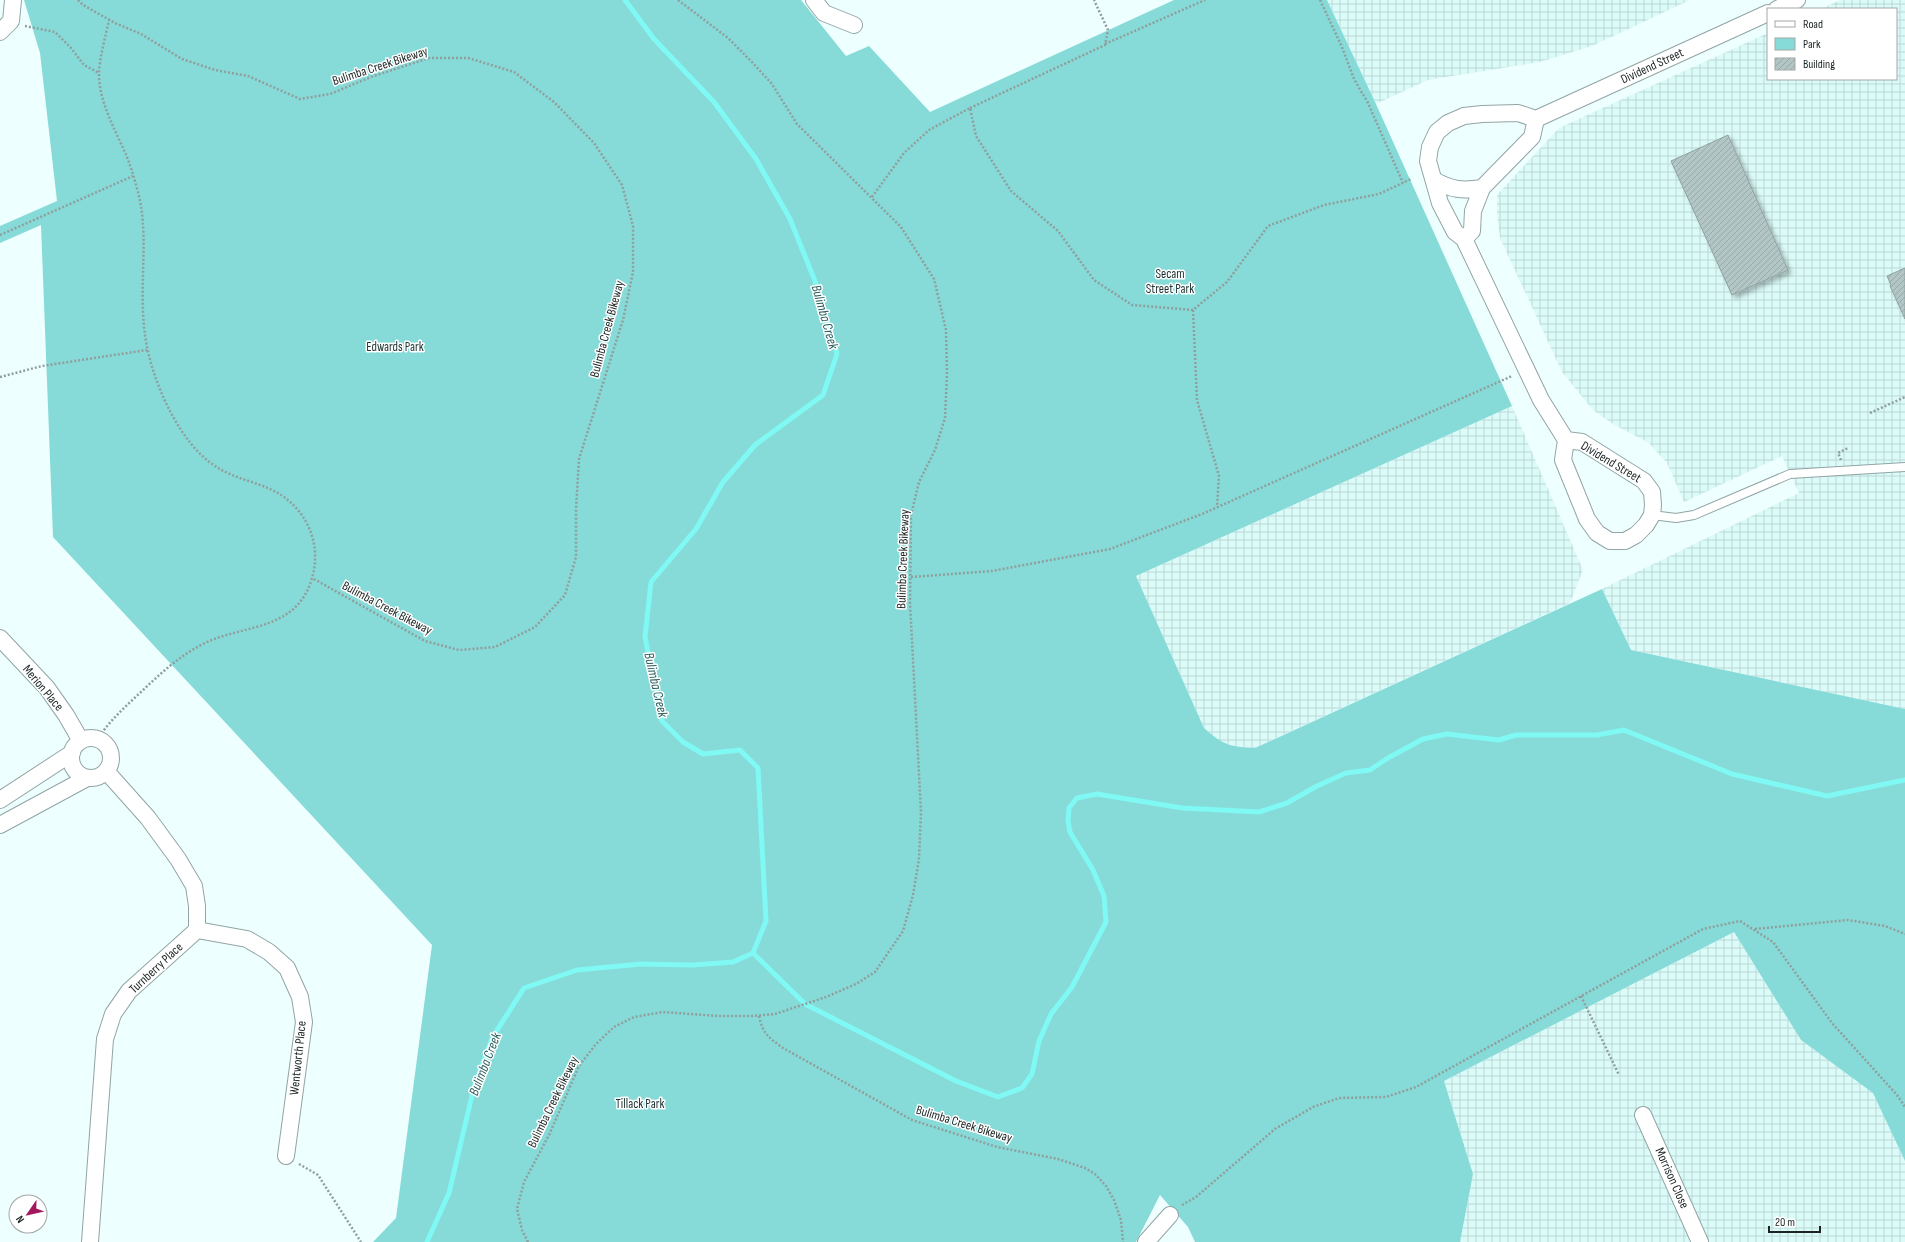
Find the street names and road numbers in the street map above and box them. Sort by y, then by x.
street label: Bulimba Creek Bikeway [330,43,430,89]
street label: Dividend Street [1618,44,1686,87]
street label: Bulimba Creek Bikeway [586,279,628,379]
street label: Dividend Street [1578,438,1644,486]
street label: Bulimba Creek Bikeway [893,509,913,609]
street label: Bulimba Creek Bikeway [339,578,435,638]
street label: Merion Place [19,662,67,714]
street label: Turnberry Place [126,939,186,997]
street label: Wentworth Place [286,1020,310,1096]
street label: Bulimba Creek Bikeway [524,1054,582,1150]
street label: Bulimba Creek Bikeway [914,1102,1014,1146]
street label: Morrison Close [1652,1145,1692,1211]

